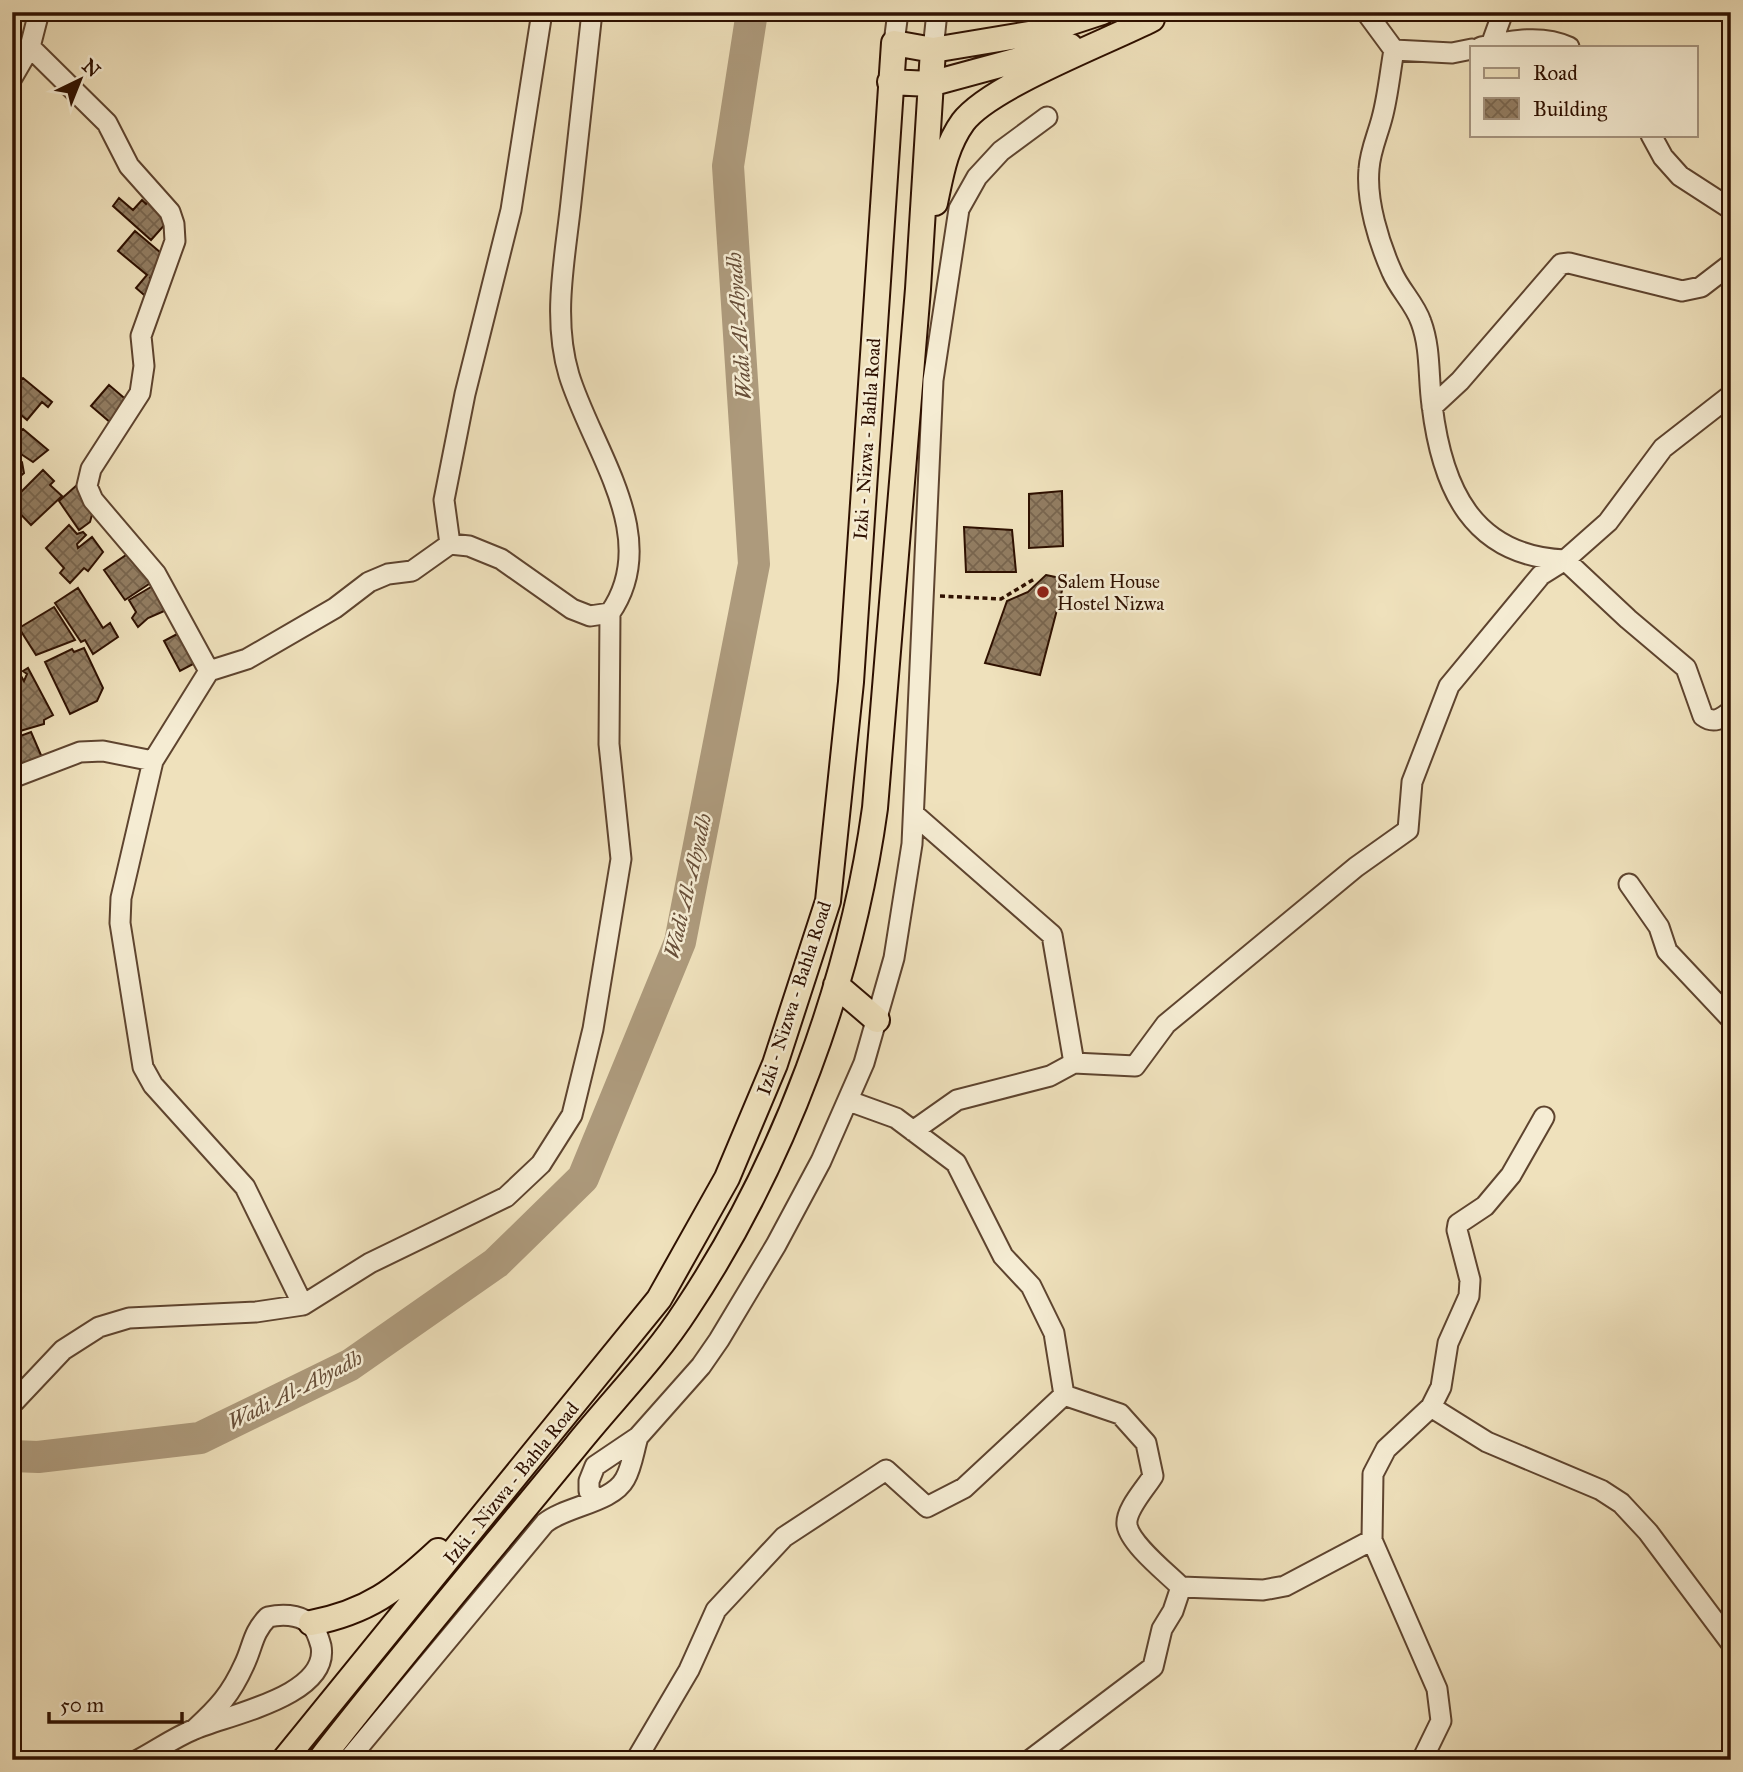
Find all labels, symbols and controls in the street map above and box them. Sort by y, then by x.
north arrow [46,46,116,116]
legend [1470,46,1698,136]
text: N [78,54,105,82]
text: Road [1533,60,1578,86]
text: Building [1533,96,1607,122]
water label: Wadi Al-Abyadh [721,251,757,401]
street label: Izki - Nizwa - Bahla Road [848,337,886,541]
place label: Salem House Hostel Nizwa [1057,570,1165,615]
marker: Salem House Hostel Nizwa [1035,584,1051,600]
water label: Wadi Al-Abyadh [659,811,717,961]
street label: Izki - Nizwa - Bahla Road [752,898,836,1098]
water label: Wadi Al-Abyadh [223,1345,367,1435]
street label: Izki - Nizwa - Bahla Road [438,1397,584,1569]
scale bar [49,1681,182,1725]
text: 50 m [60,1692,105,1718]

